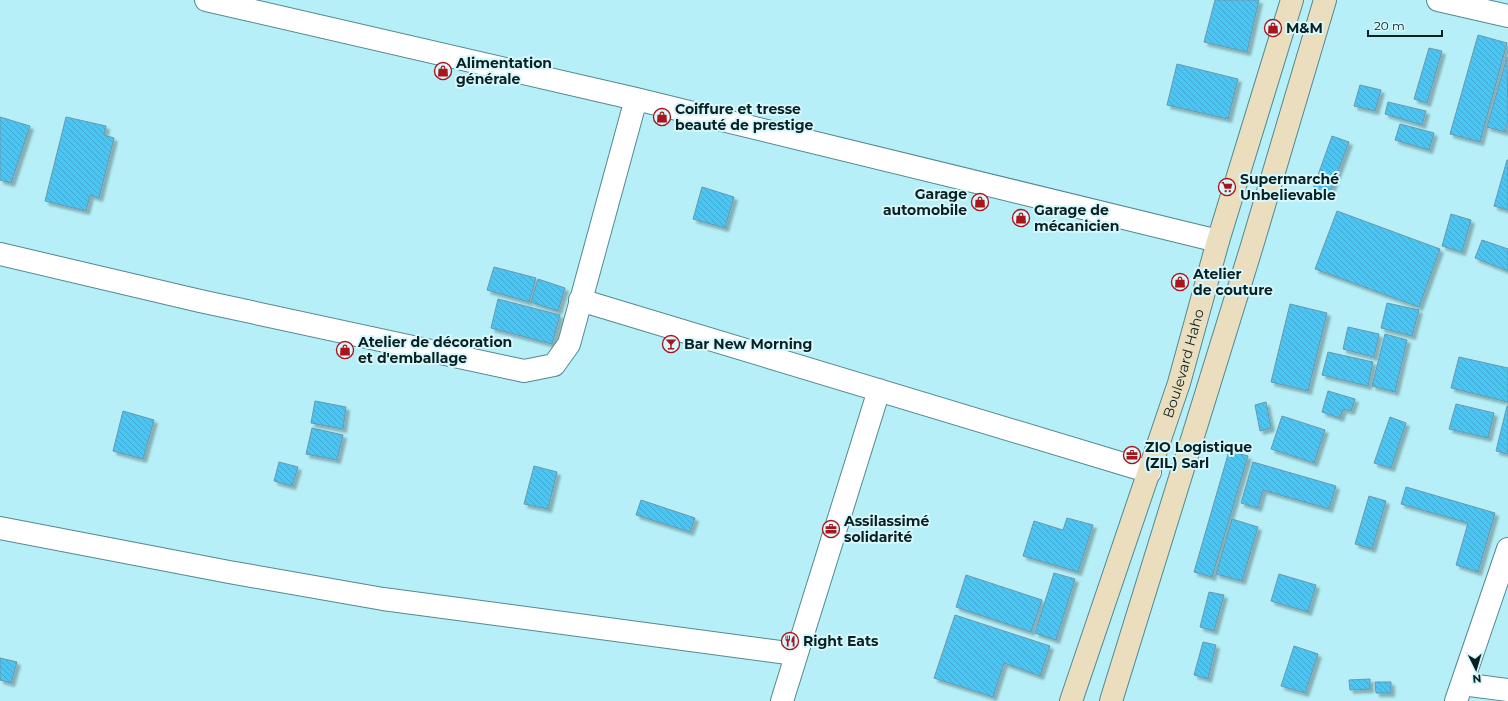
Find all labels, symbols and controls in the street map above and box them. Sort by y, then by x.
scale bar [1368,12,1442,38]
shop icon: M&M [1263,18,1283,38]
text: 20 m [1374,18,1405,33]
place label: M&M [1286,19,1323,37]
place label: Alimentation générale [455,54,552,88]
shop icon: Alimentation générale [433,61,453,81]
place label: Coiffure et tresse beauté de prestige [675,100,814,134]
shop icon: Coiffure et tresse beauté de prestige [652,107,672,127]
place label: Supermarché Unbelievable [1240,170,1339,204]
supermarket icon: Supermarché Unbelievable [1217,177,1237,197]
place label: Garage automobile [883,185,967,219]
shop icon: Garage automobile [970,192,990,212]
place label: Garage de mécanicien [1034,201,1119,235]
shop icon: Garage de mécanicien [1011,208,1031,228]
place label: Atelier de couture [1192,265,1273,299]
shop icon: Atelier de couture [1170,272,1190,292]
street label: Boulevard Haho [1159,306,1208,420]
place label: Atelier de décoration et d'emballage [357,333,512,367]
bar icon: Bar New Morning [661,334,681,354]
place label: Bar New Morning [684,335,812,353]
shop icon: Atelier de décoration et d'emballage [335,340,355,360]
place label: ZIO Logistique (ZIL) Sarl [1145,438,1252,472]
office icon: ZIO Logistique (ZIL) Sarl [1122,445,1142,465]
place label: Assilassimé solidarité [843,512,929,546]
office icon: Assilassimé solidarité [821,519,841,539]
restaurant icon: Right Eats [780,631,800,651]
place label: Right Eats [803,632,879,650]
north arrow [1456,649,1496,689]
text: N [1472,672,1482,686]

